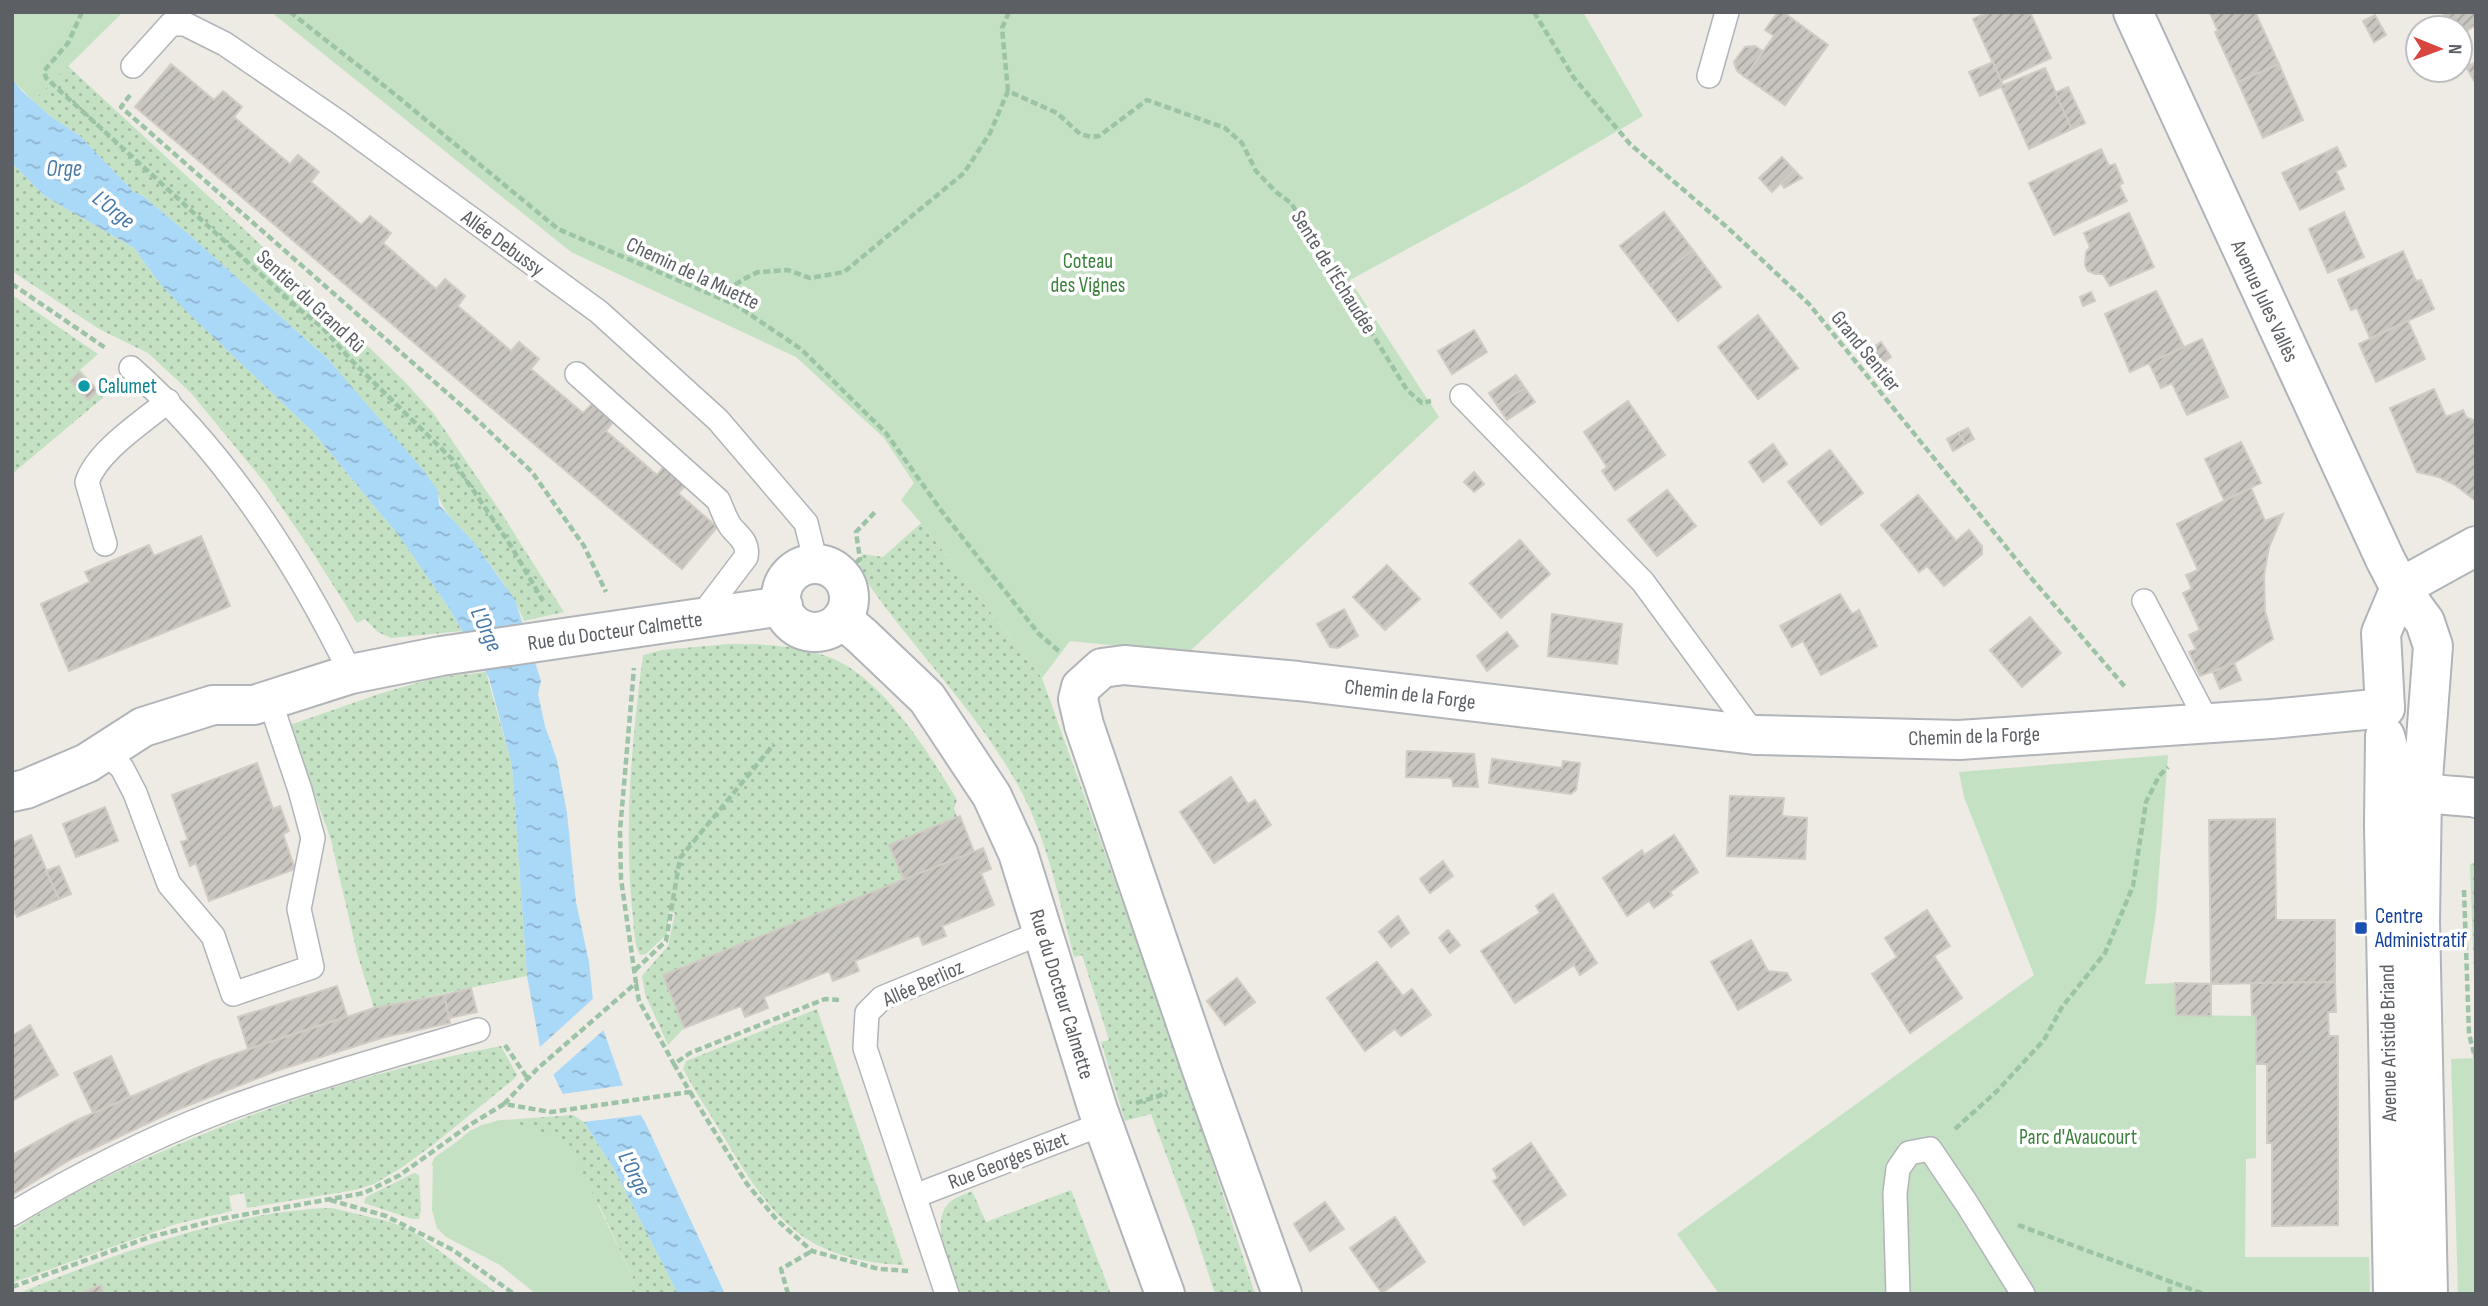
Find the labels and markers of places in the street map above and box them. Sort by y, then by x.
place label: Calumet [98,374,157,399]
marker: Calumet [76,378,92,394]
place label: Centre Administratif [2374,904,2468,953]
marker: Centre Administratif [2353,920,2369,936]

